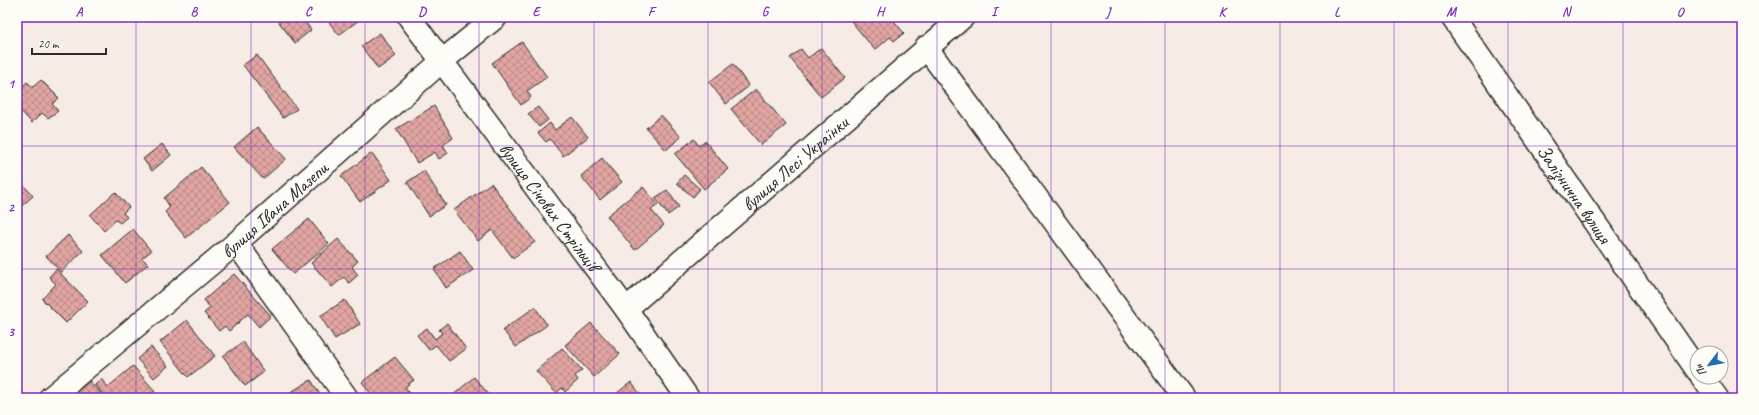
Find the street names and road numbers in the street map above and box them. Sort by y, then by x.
street label: вулиця Лесі Українки [737,110,854,216]
street label: вулиця Січових Стрільців [493,138,607,279]
street label: Залізнична вулиця [1531,140,1617,250]
street label: вулиця Івана Мазепи [216,155,335,264]

